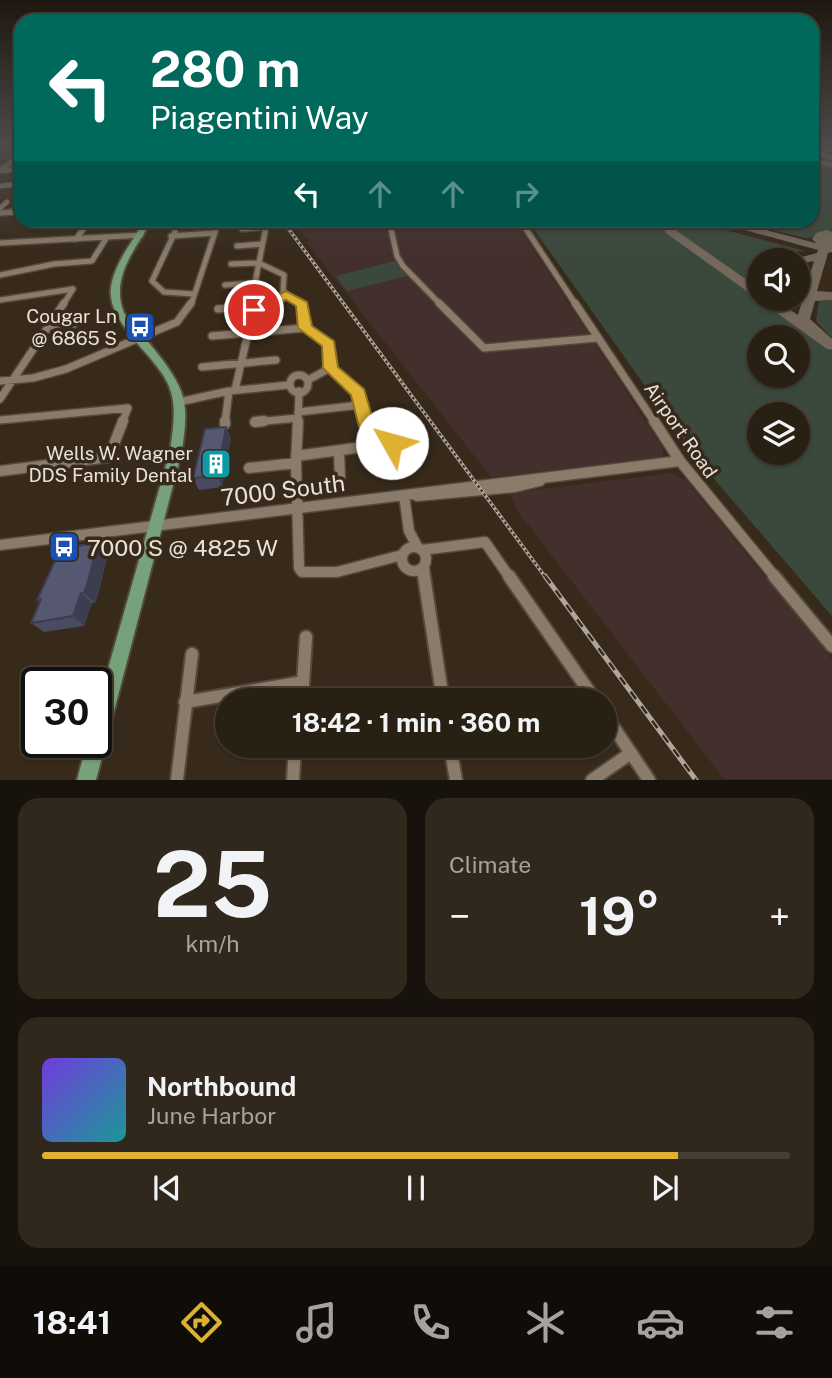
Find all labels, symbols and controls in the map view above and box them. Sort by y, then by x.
text: 280 m [150,40,300,98]
icon: left [35,42,126,133]
text: Piagentini Way [150,99,369,136]
icon: left [288,175,326,213]
icon: ahead [361,175,399,213]
icon: ahead [434,175,472,213]
icon: right [507,175,545,213]
map controls [747,248,810,465]
button: sound [747,248,810,311]
pin [224,280,284,340]
icon: arrive [235,291,273,329]
place label: Cougar Ln @ 6865 S [26,305,117,349]
bus stop icon: Cougar Ln @ 6865 S [123,310,157,344]
button: search [747,325,810,388]
street label: Airport Road [640,378,722,482]
button: layers [747,402,810,465]
position arrow [355,406,429,480]
place label: Wells W. Wagner DDS Family Dental [28,442,193,486]
building icon: Wells W. Wagner DDS Family Dental [199,447,233,481]
street label: 7000 South [219,469,347,511]
bus stop icon: 7000 S @ 4825 W [47,530,81,564]
place label: 7000 S @ 4825 W [87,534,278,561]
speed limit sign: 30 [21,667,112,758]
text: 18:42 · 1 min · 360 m [292,707,540,738]
text: 25 [153,831,272,937]
text: Climate [449,851,531,878]
text: 19° [579,886,660,947]
text: − [449,894,470,939]
text: + [769,894,790,939]
text: km/h [185,930,240,957]
text: Northbound [147,1071,296,1102]
text: June Harbor [147,1102,276,1129]
icon: previous [148,1169,186,1207]
icon: pause [397,1169,435,1207]
icon: next [646,1169,684,1207]
icon: directions [177,1298,226,1347]
icon: music [292,1298,341,1347]
icon: phone [406,1298,455,1347]
icon: climate [521,1298,570,1347]
icon: car [636,1298,685,1347]
icon: filters [750,1298,799,1347]
text: 18:41 [33,1304,111,1341]

